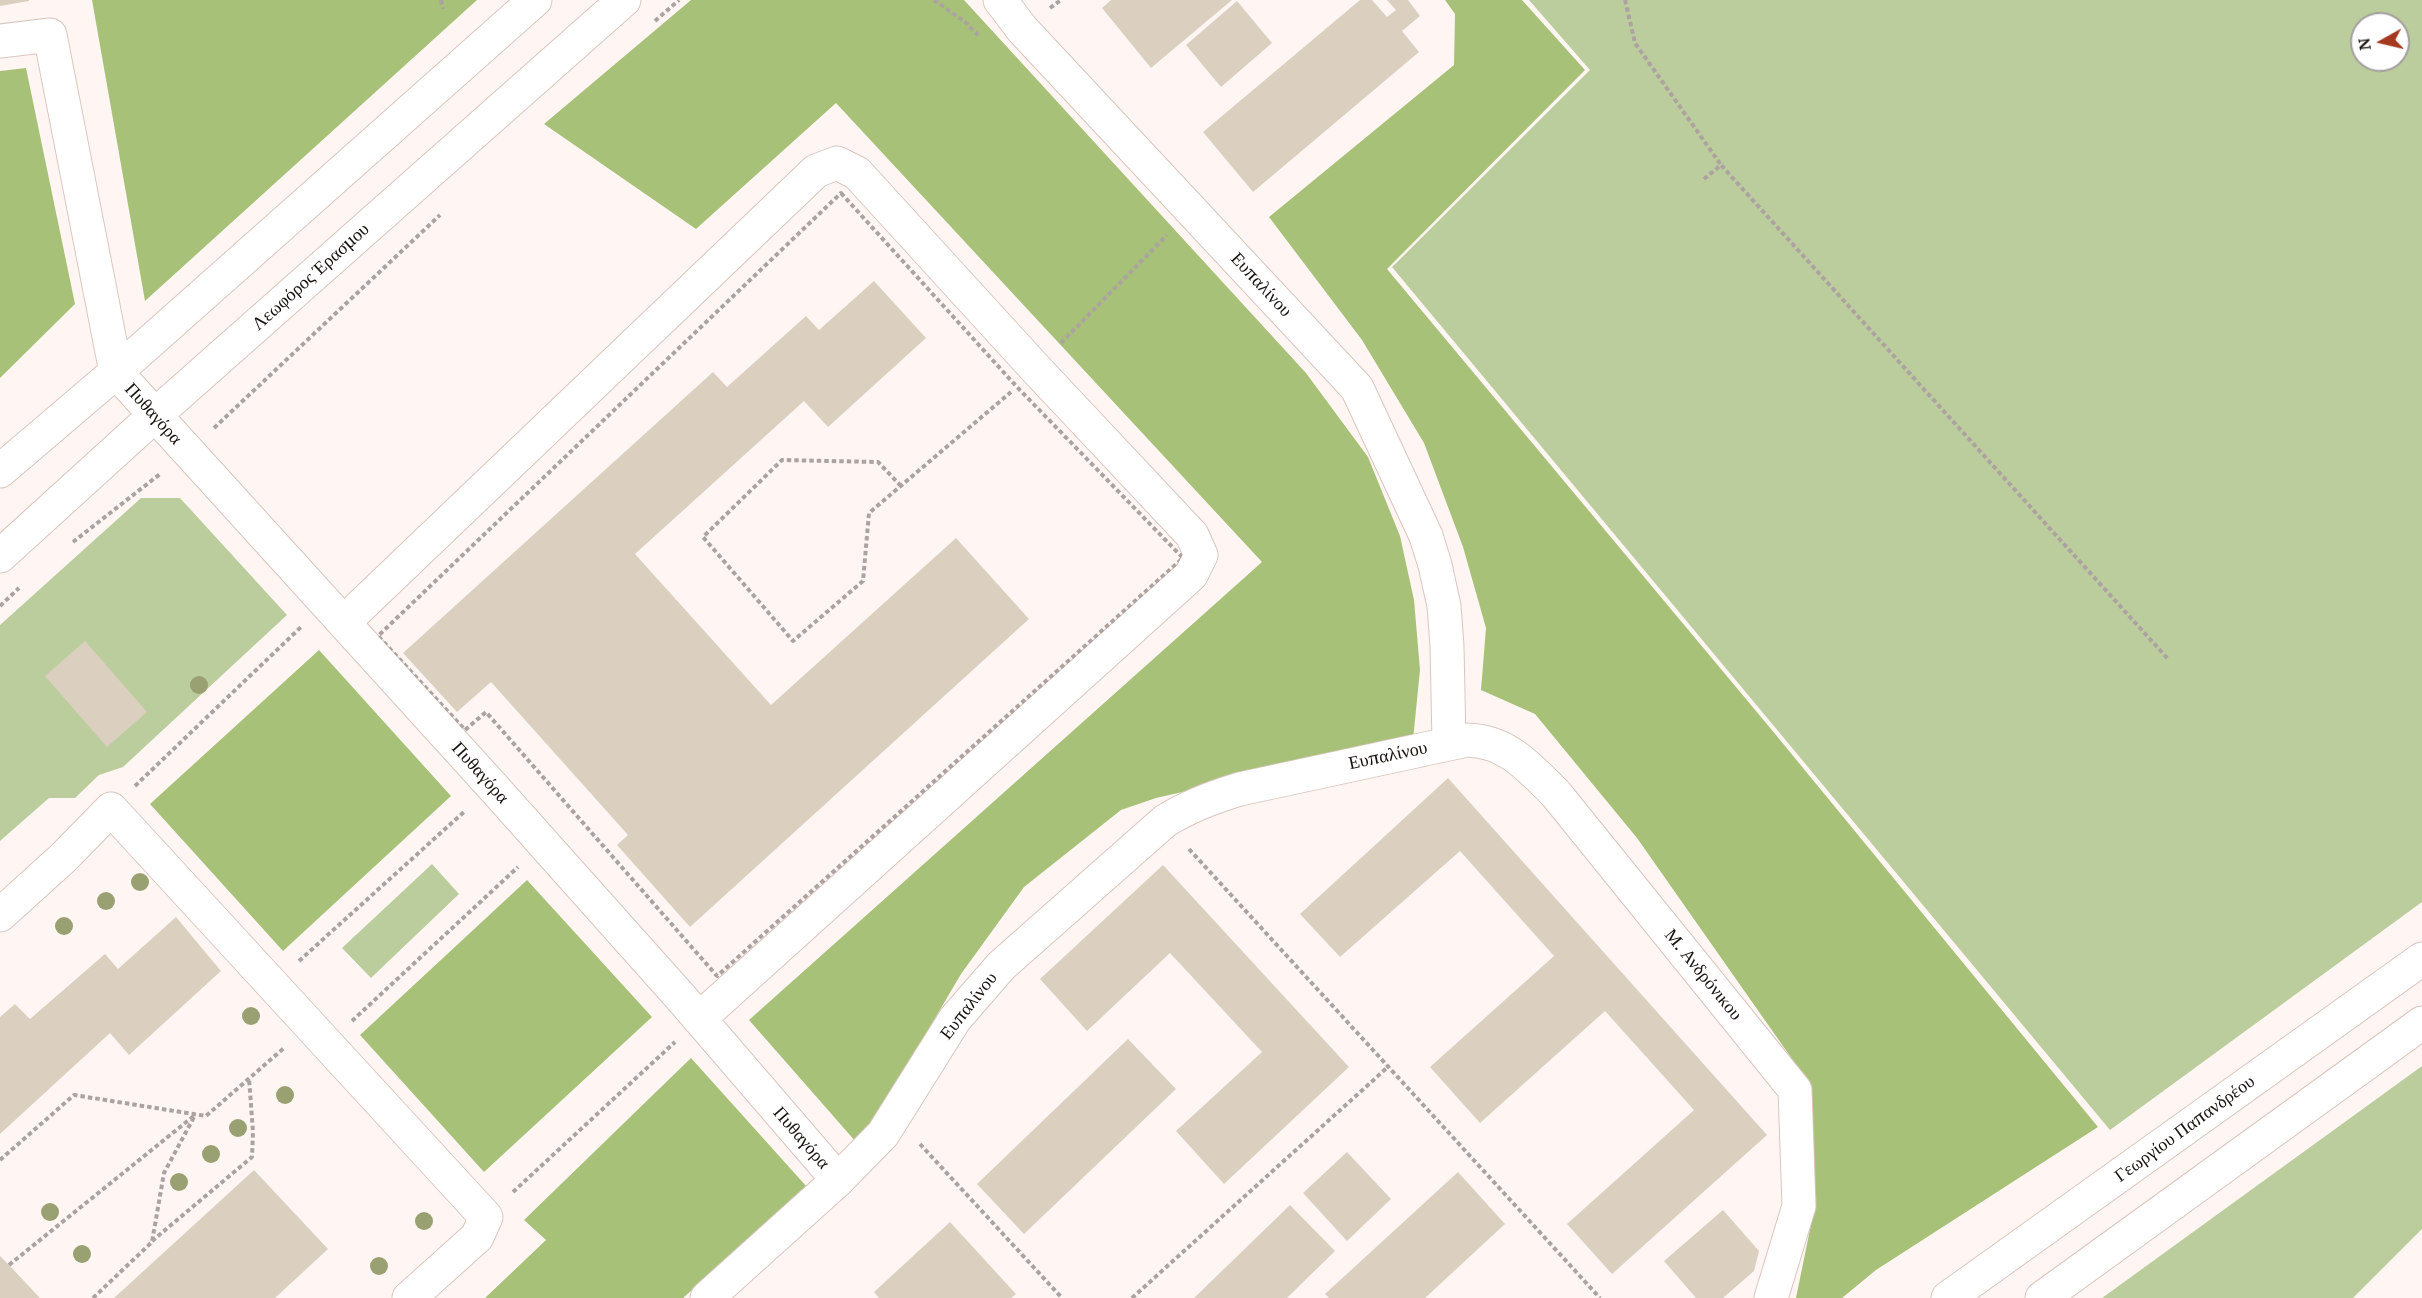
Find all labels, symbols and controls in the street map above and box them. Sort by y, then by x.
north arrow [2350,12,2410,72]
text: N [2352,37,2376,52]
street label: Λεωφόρος Έρασμου [248,219,374,335]
street label: Ευπαλίνου [1226,248,1296,322]
street label: Πυθαγόρα [120,379,186,449]
street label: Ευπαλίνου [1347,737,1429,775]
street label: Πυθαγόρα [447,738,513,808]
street label: Μ. Ανδρόνικου [1660,925,1746,1025]
street label: Ευπαλίνου [936,968,1002,1044]
street label: Γεωργίου Παπανδρέου [2111,1071,2259,1187]
street label: Πυθαγόρα [768,1102,834,1174]

